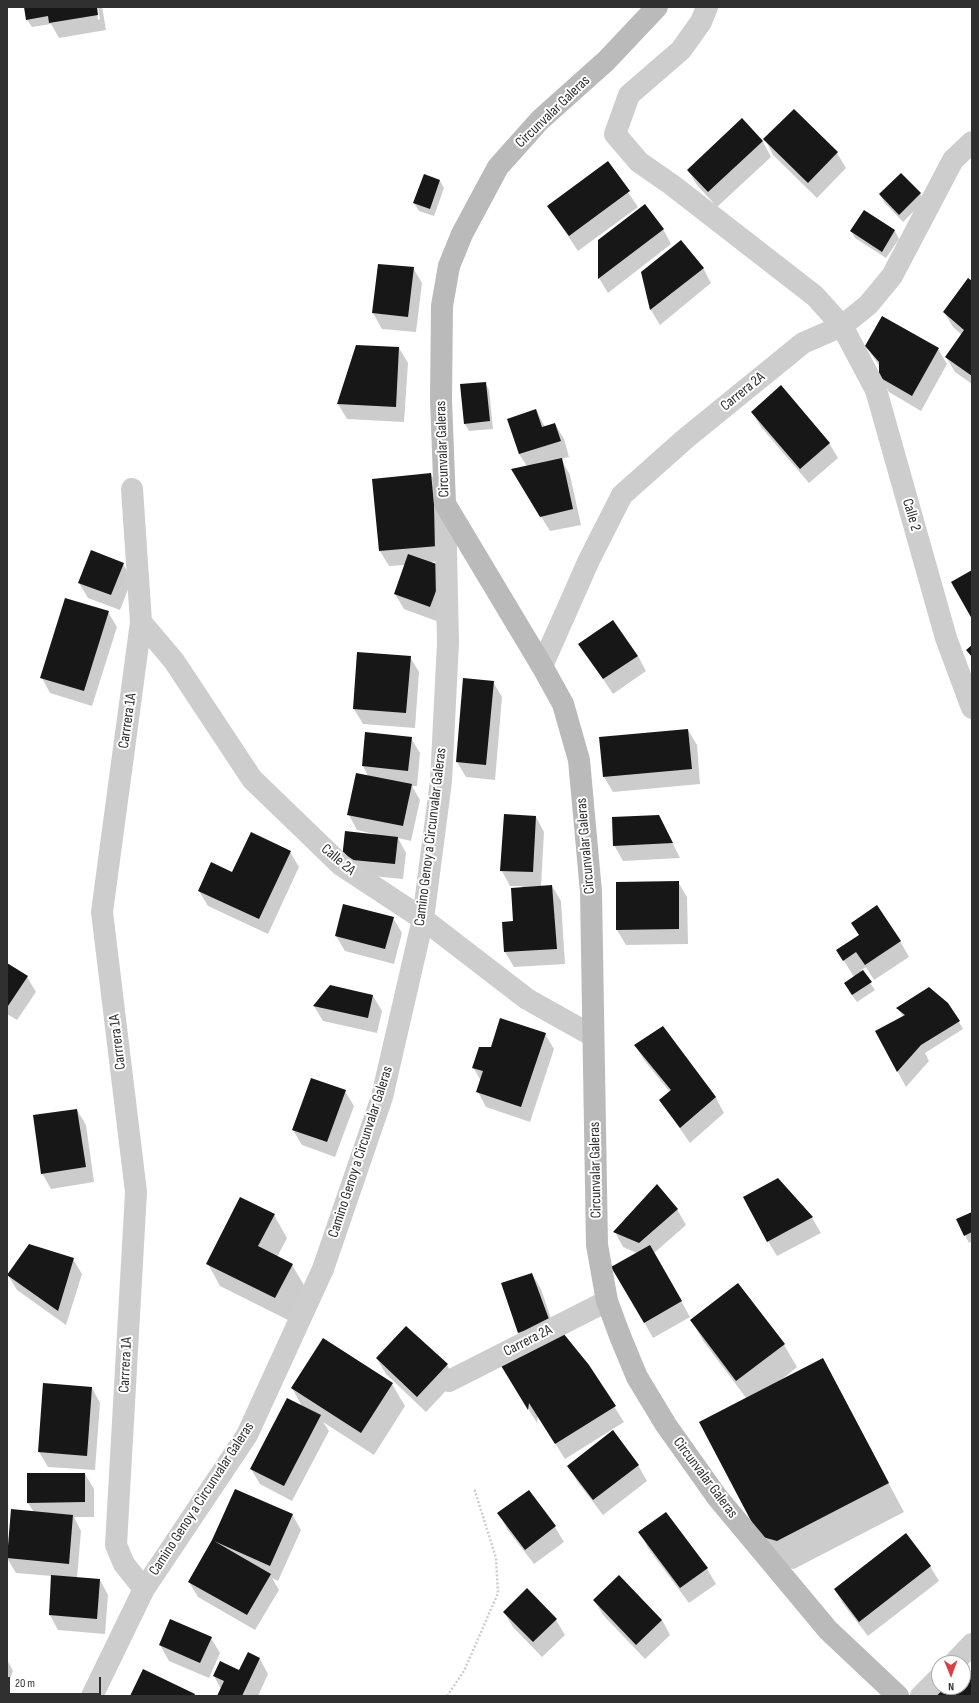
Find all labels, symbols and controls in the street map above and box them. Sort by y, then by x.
street label: Circunvalar Galeras [512,72,594,152]
street label: Carrera 2A [717,369,769,415]
street label: Circunvalar Galeras [432,400,454,498]
street label: Calle 2 [898,497,924,533]
street label: Carrrera 1A [115,692,141,750]
street label: Camino Genoy a Circunvalar Galeras [411,747,451,927]
street label: Circunvalar Galeras [573,797,599,895]
street label: Calle 2A [317,840,359,880]
street label: Carrrera 1A [106,1013,130,1071]
street label: Camino Genoy a Circunvalar Galeras [325,1064,397,1240]
street label: Circunvalar Galeras [586,1122,606,1218]
street label: Carrera 2A [501,1321,555,1361]
street label: Carrrera 1A [116,1337,136,1393]
street label: Camino Genoy a Circunvalar Galeras [146,1419,258,1579]
street label: Circunvalar Galeras [669,1434,741,1522]
north arrow [931,1655,971,1695]
scale bar [10,1669,103,1695]
text: 20 m [15,1676,35,1691]
text: N [948,1680,954,1693]

